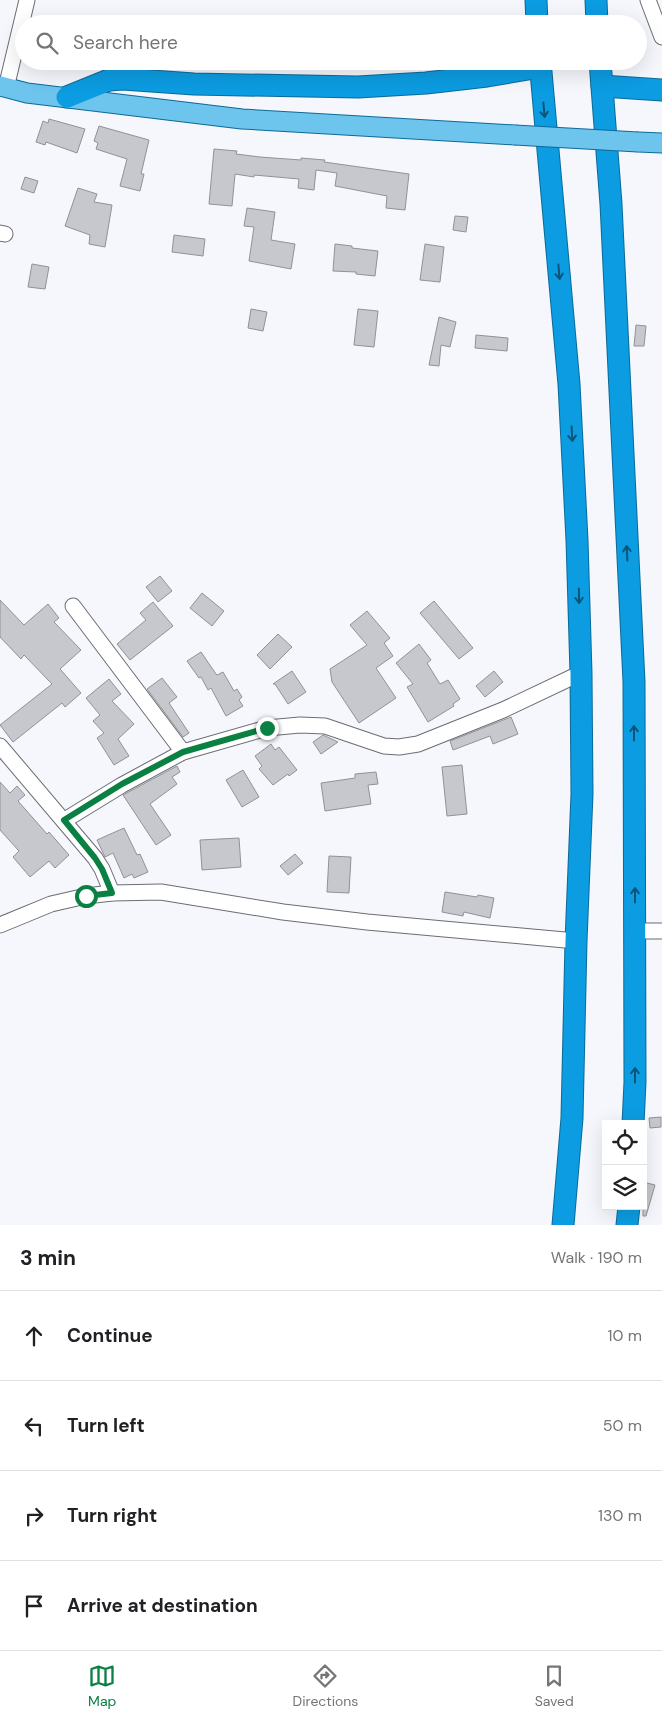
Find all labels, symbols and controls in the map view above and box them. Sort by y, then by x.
search box [15,15,647,70]
icon: search [33,29,61,57]
text: Search here [73,30,178,55]
one-way arrow [539,102,549,118]
one-way arrow [554,263,564,279]
one-way arrow [567,425,576,441]
one-way arrow [623,545,632,561]
one-way arrow [574,588,584,604]
route end [256,717,279,740]
one-way arrow [630,725,639,741]
route start [75,885,98,908]
one-way arrow [630,887,640,904]
one-way arrow [630,1067,640,1084]
map controls [602,1120,647,1210]
button: locate [602,1120,647,1165]
button: layers [602,1165,647,1210]
text: 3 min [20,1244,76,1272]
text: Walk · 190 m [551,1247,642,1268]
icon: ahead [20,1322,48,1350]
text: Continue [67,1323,153,1348]
text: 10 m [608,1325,642,1346]
icon: left [20,1412,48,1440]
text: Turn left [67,1413,145,1438]
text: 50 m [603,1415,642,1436]
icon: right [20,1502,48,1530]
text: Turn right [67,1503,157,1528]
text: 130 m [598,1505,642,1526]
icon: arrive [20,1592,48,1620]
text: Arrive at destination [67,1593,258,1618]
tab: Map [88,1662,116,1710]
tab: Directions [293,1662,358,1710]
tab: Saved [535,1662,574,1710]

